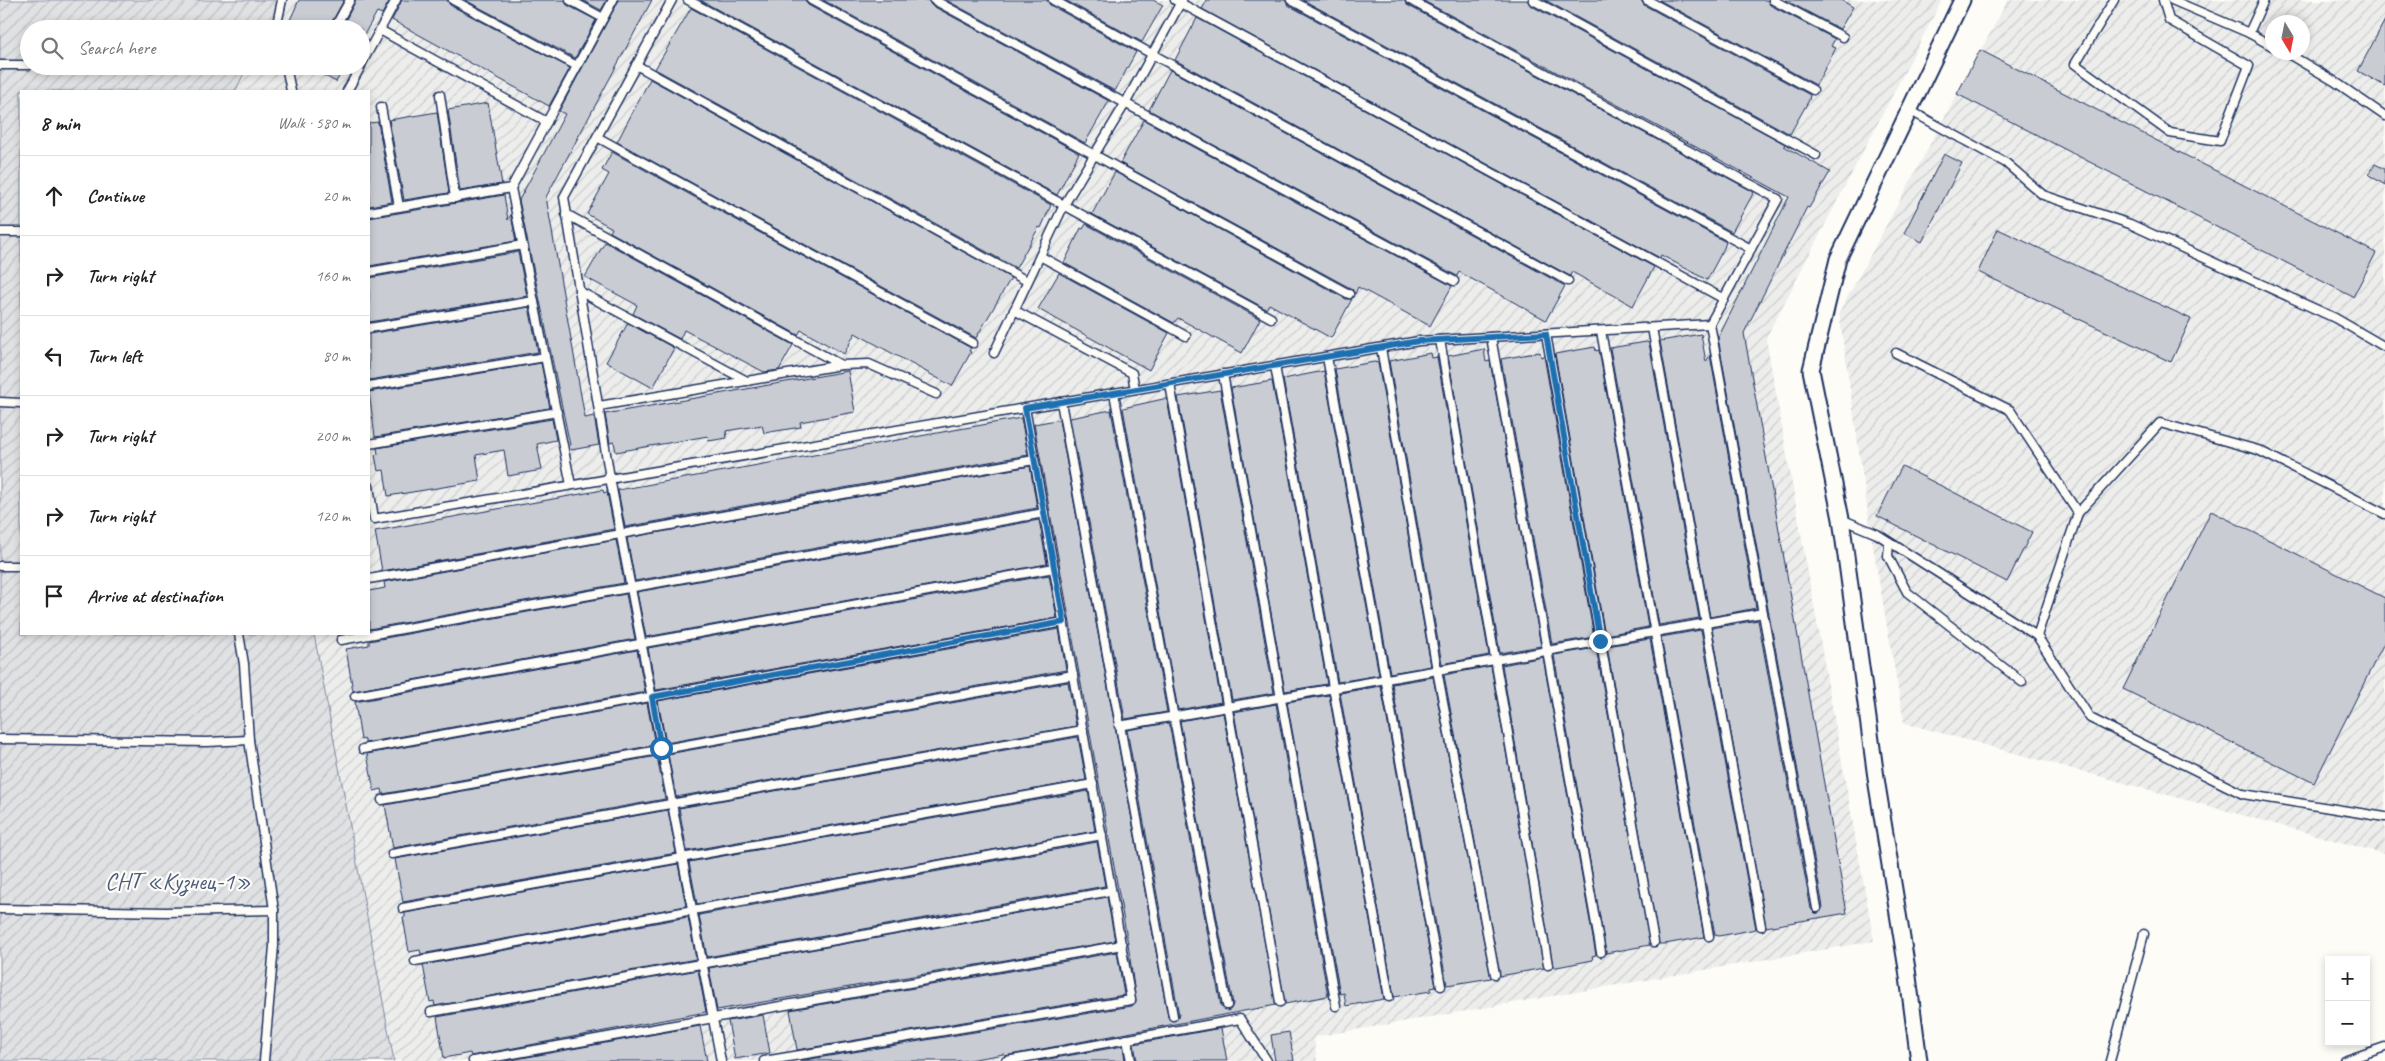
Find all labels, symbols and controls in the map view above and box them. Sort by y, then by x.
north arrow [2265,15,2310,60]
search box [20,20,370,75]
icon: search [38,34,66,62]
text: Search here [78,36,155,60]
text: 8 min [40,110,80,136]
text: Walk · 580 m [278,113,350,133]
icon: ahead [40,182,68,210]
text: Continue [87,184,144,208]
text: 20 m [323,186,350,206]
icon: right [40,262,68,290]
text: Turn right [87,264,154,288]
text: 160 m [316,266,350,286]
icon: left [40,342,68,370]
text: Turn left [87,344,142,368]
text: 80 m [323,346,350,366]
icon: right [40,422,68,450]
text: Turn right [87,424,154,448]
text: 200 m [316,426,350,446]
icon: right [40,502,68,530]
text: Turn right [87,504,154,528]
text: 120 m [316,506,350,526]
icon: arrive [40,582,68,610]
text: Arrive at destination [87,584,223,608]
route end [1589,630,1612,653]
route start [650,737,673,760]
park label: СНТ «Кузнец-1» [105,866,251,897]
map controls [2325,956,2370,1046]
button: + [2325,956,2370,1001]
button: − [2325,1001,2370,1046]

